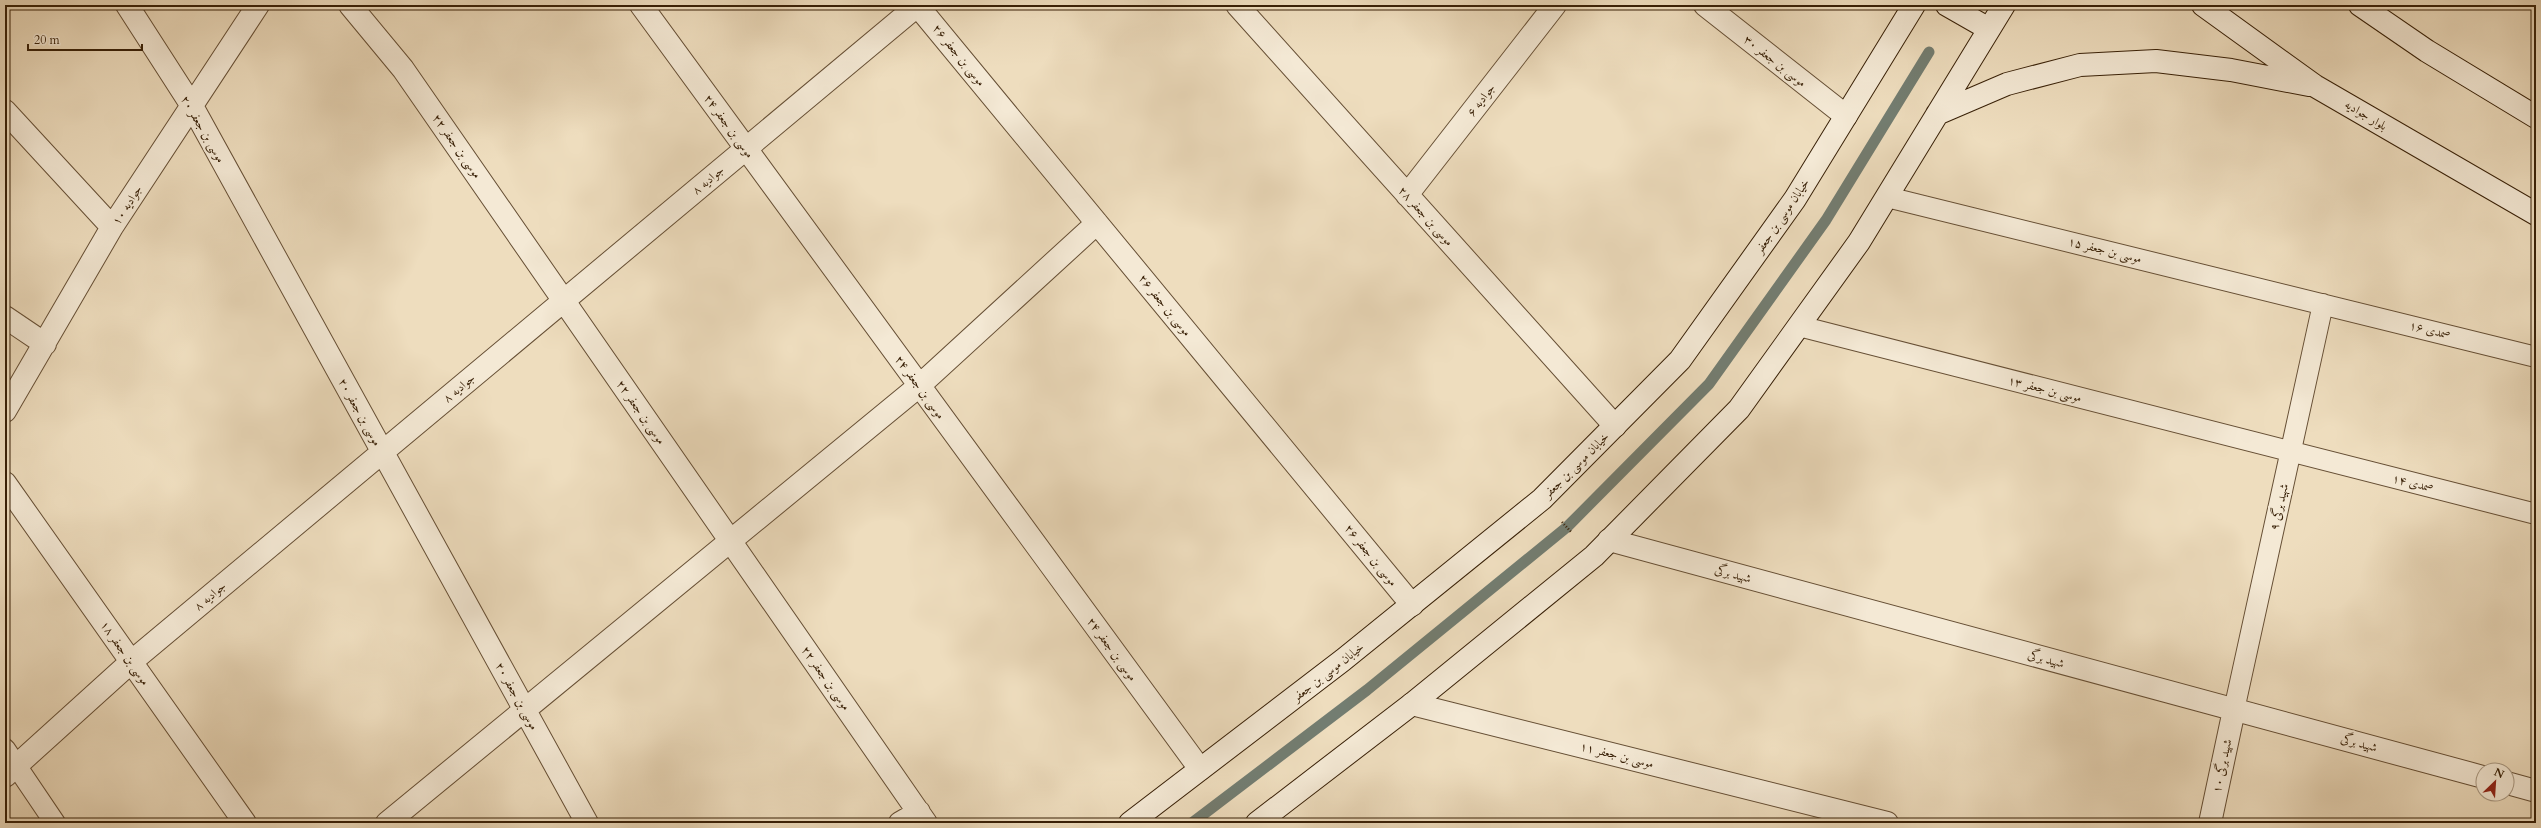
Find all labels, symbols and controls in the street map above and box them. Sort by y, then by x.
street label: موسی بن جعفر ۲۶ [928,21,989,90]
scale bar [28,26,142,52]
text: 20 m [34,32,61,48]
street label: موسی بن جعفر ۳۰ [1740,32,1810,91]
street label: جوادیه ۶ [1463,80,1499,120]
street label: موسی بن جعفر ۲۴ [700,91,758,162]
street label: موسی بن جعفر ۲۰ [176,92,229,166]
street label: بلوار جوادیه [2342,96,2390,134]
street label: موسی بن جعفر ۲۲ [428,111,485,182]
street label: جوادیه ۸ [689,162,727,198]
street label: خیابان موسی بن جعفر [1750,175,1814,259]
street label: جوادیه ۱۰ [108,182,146,228]
street label: موسی بن جعفر ۲۸ [1394,183,1457,250]
street label: موسی بن جعفر ۱۵ [2066,233,2143,268]
street label: موسی بن جعفر ۲۶ [1134,271,1195,340]
street label: صمدی ۱۶ [2408,317,2452,343]
street label: موسی بن جعفر ۲۴ [891,352,949,423]
street label: جوادیه ۸ [440,370,478,406]
street label: موسی بن جعفر ۱۳ [2006,372,2083,407]
street label: موسی بن جعفر ۲۰ [334,375,385,449]
street label: موسی بن جعفر ۲۲ [612,377,669,448]
street label: خیابان موسی بن جعفر [1538,429,1613,503]
street label: صمدی ۱۴ [2391,470,2435,496]
street label: شهید برگی ۹ [2265,482,2292,532]
street label: موسی بن جعفر ۲۶ [1340,521,1401,590]
street label: شهید برگی [1713,560,1753,587]
street label: جوادیه ۸ [191,578,229,614]
street label: موسی بن جعفر ۲۴ [1083,614,1141,685]
street label: موسی بن جعفر ۱۸ [96,618,153,689]
street label: خیابان موسی بن جعفر [1287,639,1368,707]
street label: موسی بن جعفر ۲۲ [797,643,854,714]
street label: شهید برگی [2026,645,2066,672]
street label: موسی بن جعفر ۲۰ [491,659,542,733]
street label: شهید برگی [2339,729,2379,756]
street label: شهید برگی ۱۰ [2208,737,2235,794]
street label: موسی بن جعفر ۱۱ [1578,738,1655,773]
north arrow [2475,762,2515,802]
text: N [2492,765,2507,782]

